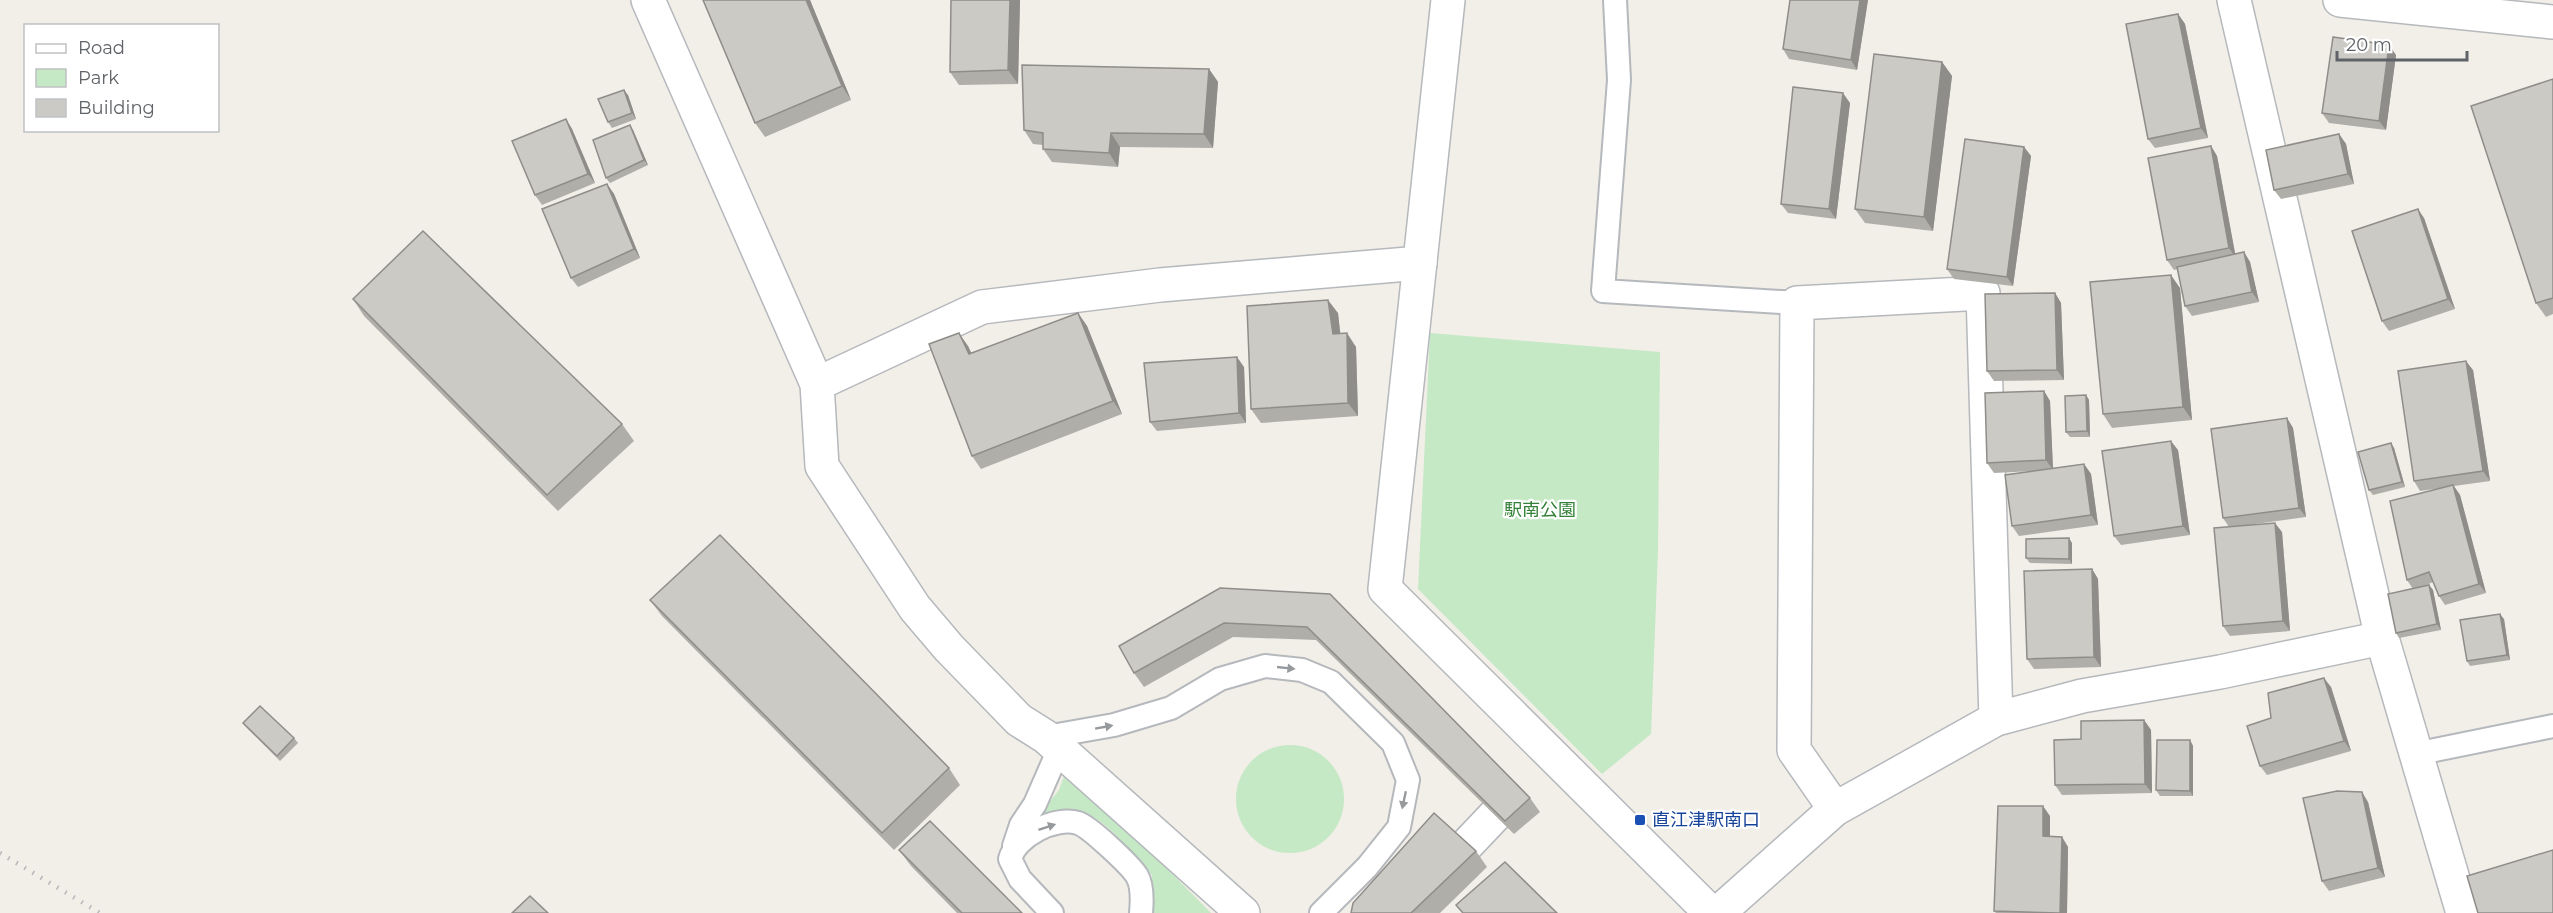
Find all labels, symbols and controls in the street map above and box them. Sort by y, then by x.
legend [24,24,219,132]
scale bar [2337,24,2468,62]
text: 20 m [2346,34,2392,56]
text: Road [78,37,125,59]
text: Park [78,67,119,89]
text: Building [78,97,155,119]
park label: 駅南公園 [1504,499,1576,521]
one-way arrow [1277,664,1296,673]
one-way arrow [1094,722,1113,731]
one-way arrow [1399,791,1408,810]
place label: 直江津駅南口 [1652,809,1760,831]
marker: 直江津駅南口 [1633,813,1647,827]
one-way arrow [1038,822,1056,831]

